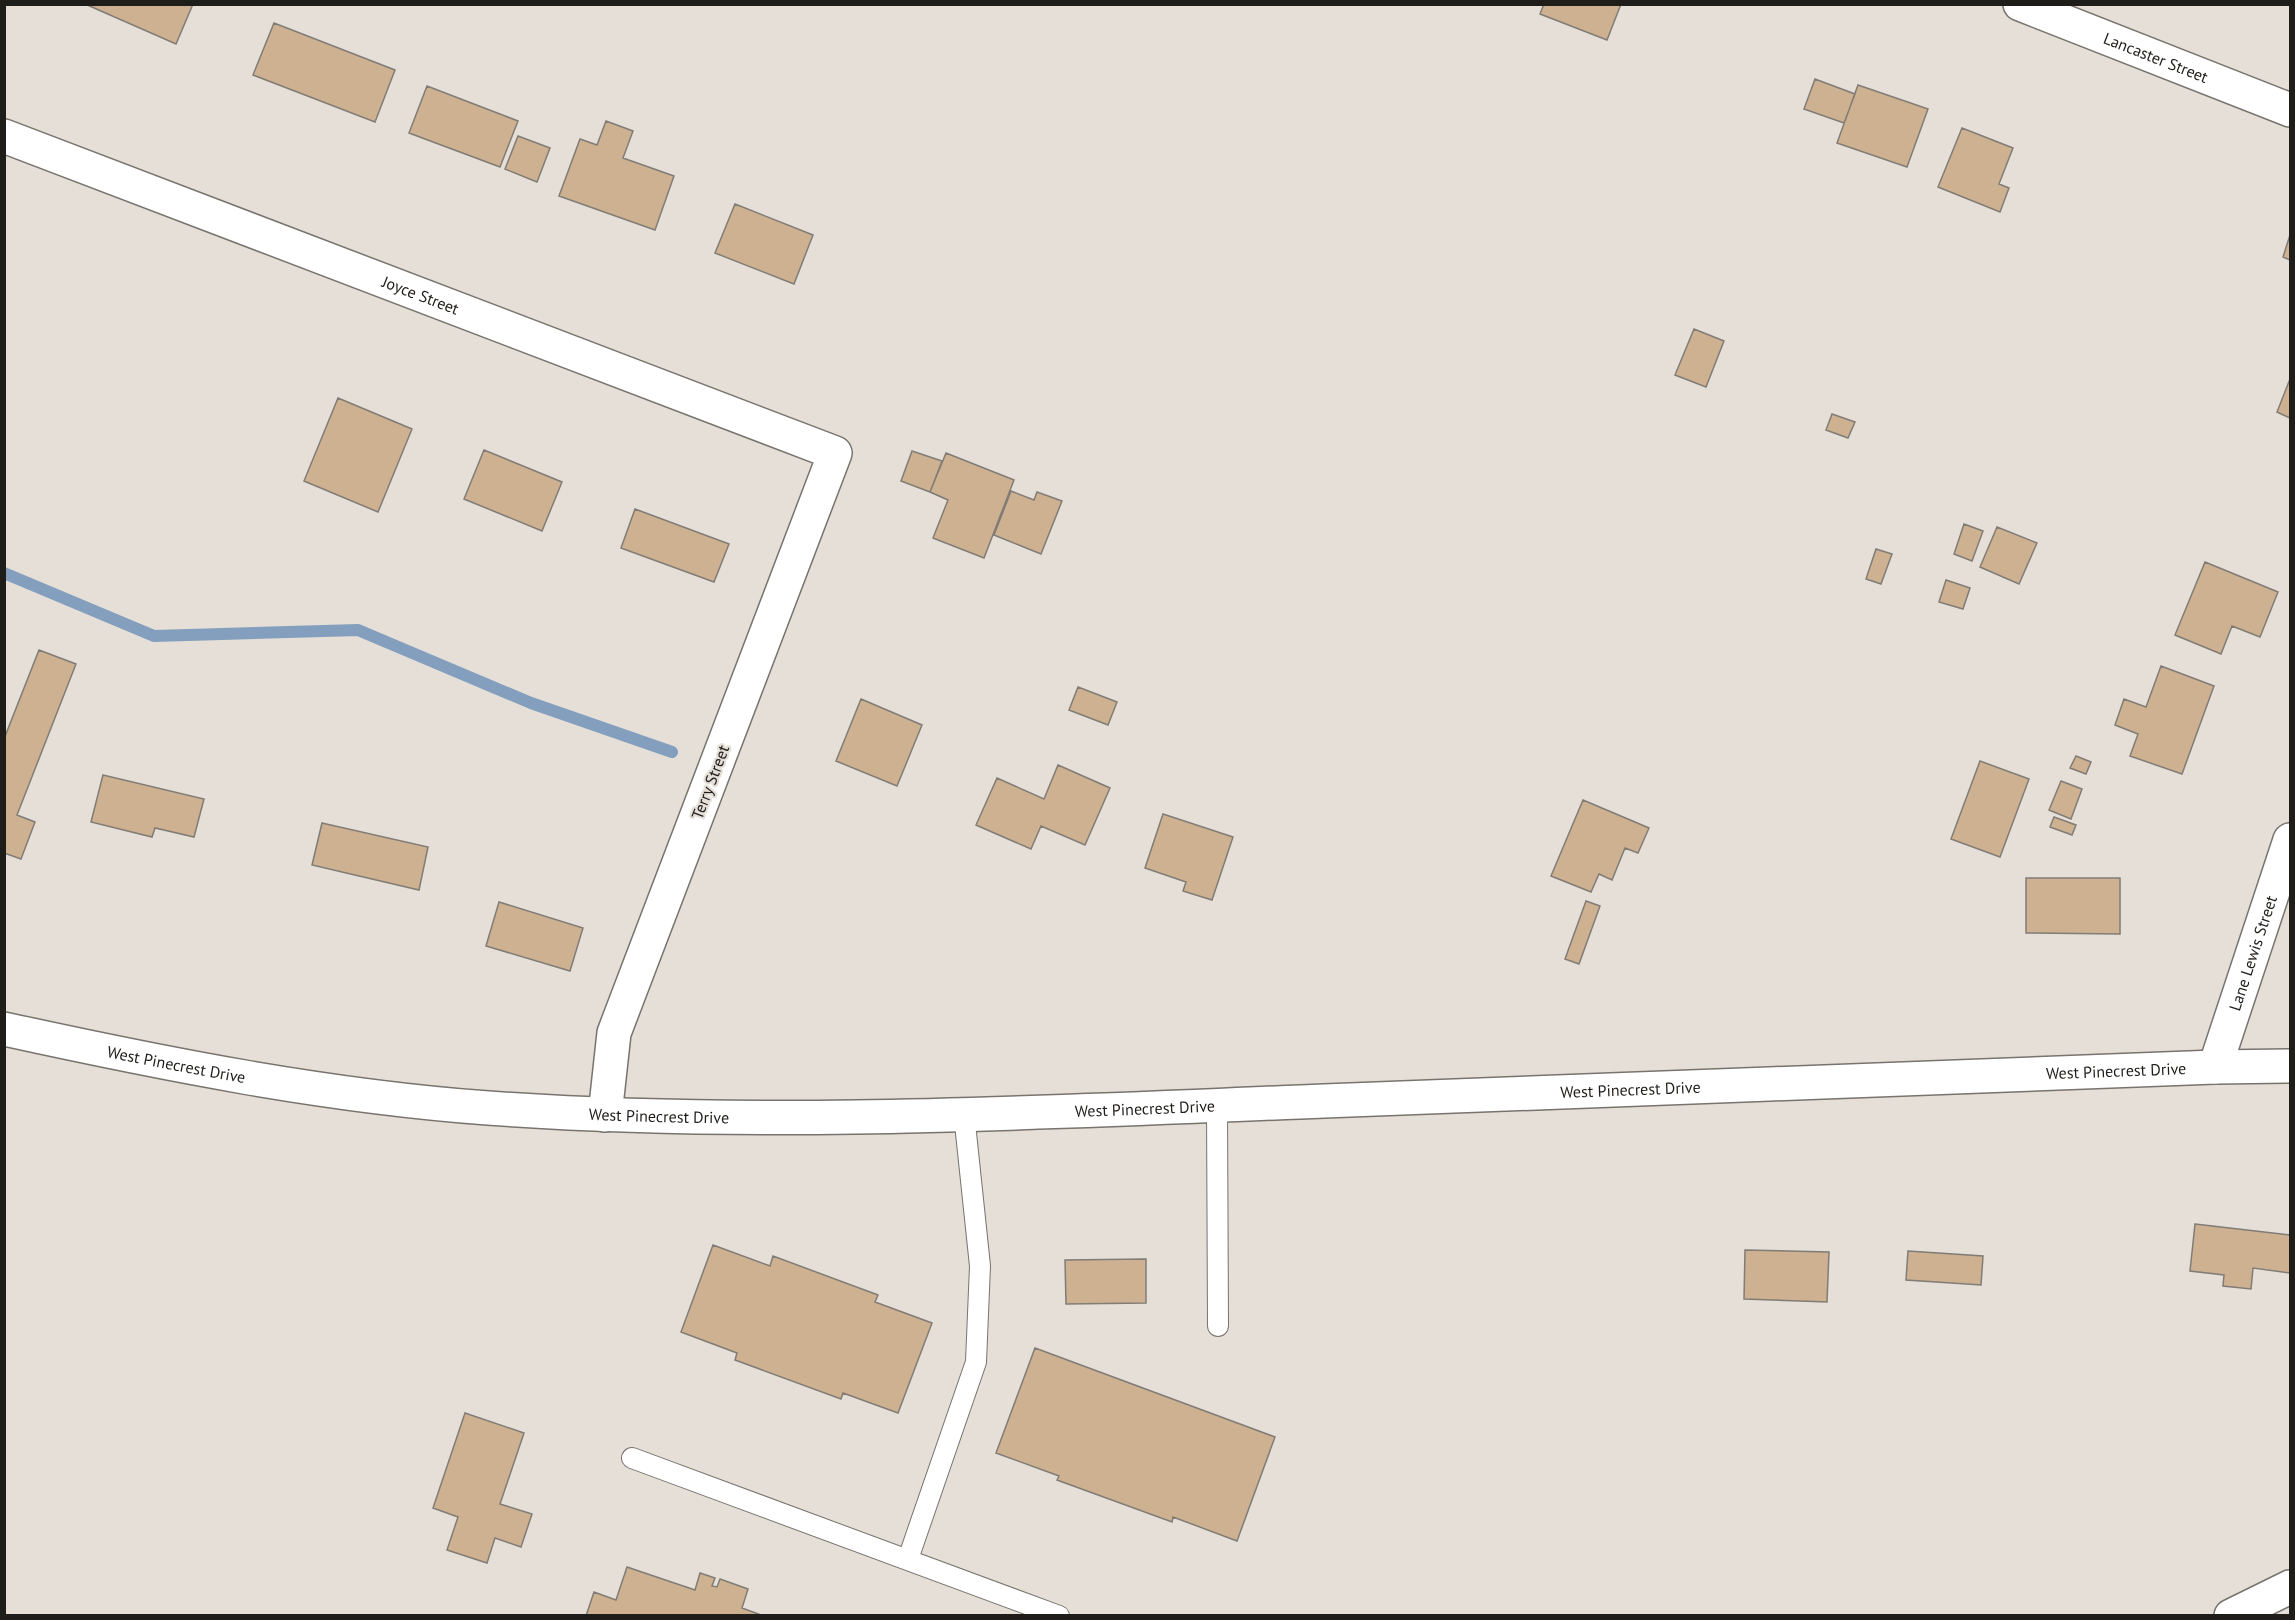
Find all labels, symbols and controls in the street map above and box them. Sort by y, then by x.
street label: Lancaster Street [2101,28,2212,87]
street label: Joyce Street [379,271,462,319]
street label: Terry Street [687,742,733,822]
street label: Lane Lewis Street [2224,892,2281,1013]
street label: West Pinecrest Drive [106,1041,247,1087]
street label: West Pinecrest Drive [2046,1058,2187,1083]
street label: West Pinecrest Drive [1560,1077,1701,1102]
street label: West Pinecrest Drive [1074,1095,1215,1121]
street label: West Pinecrest Drive [588,1104,729,1127]

